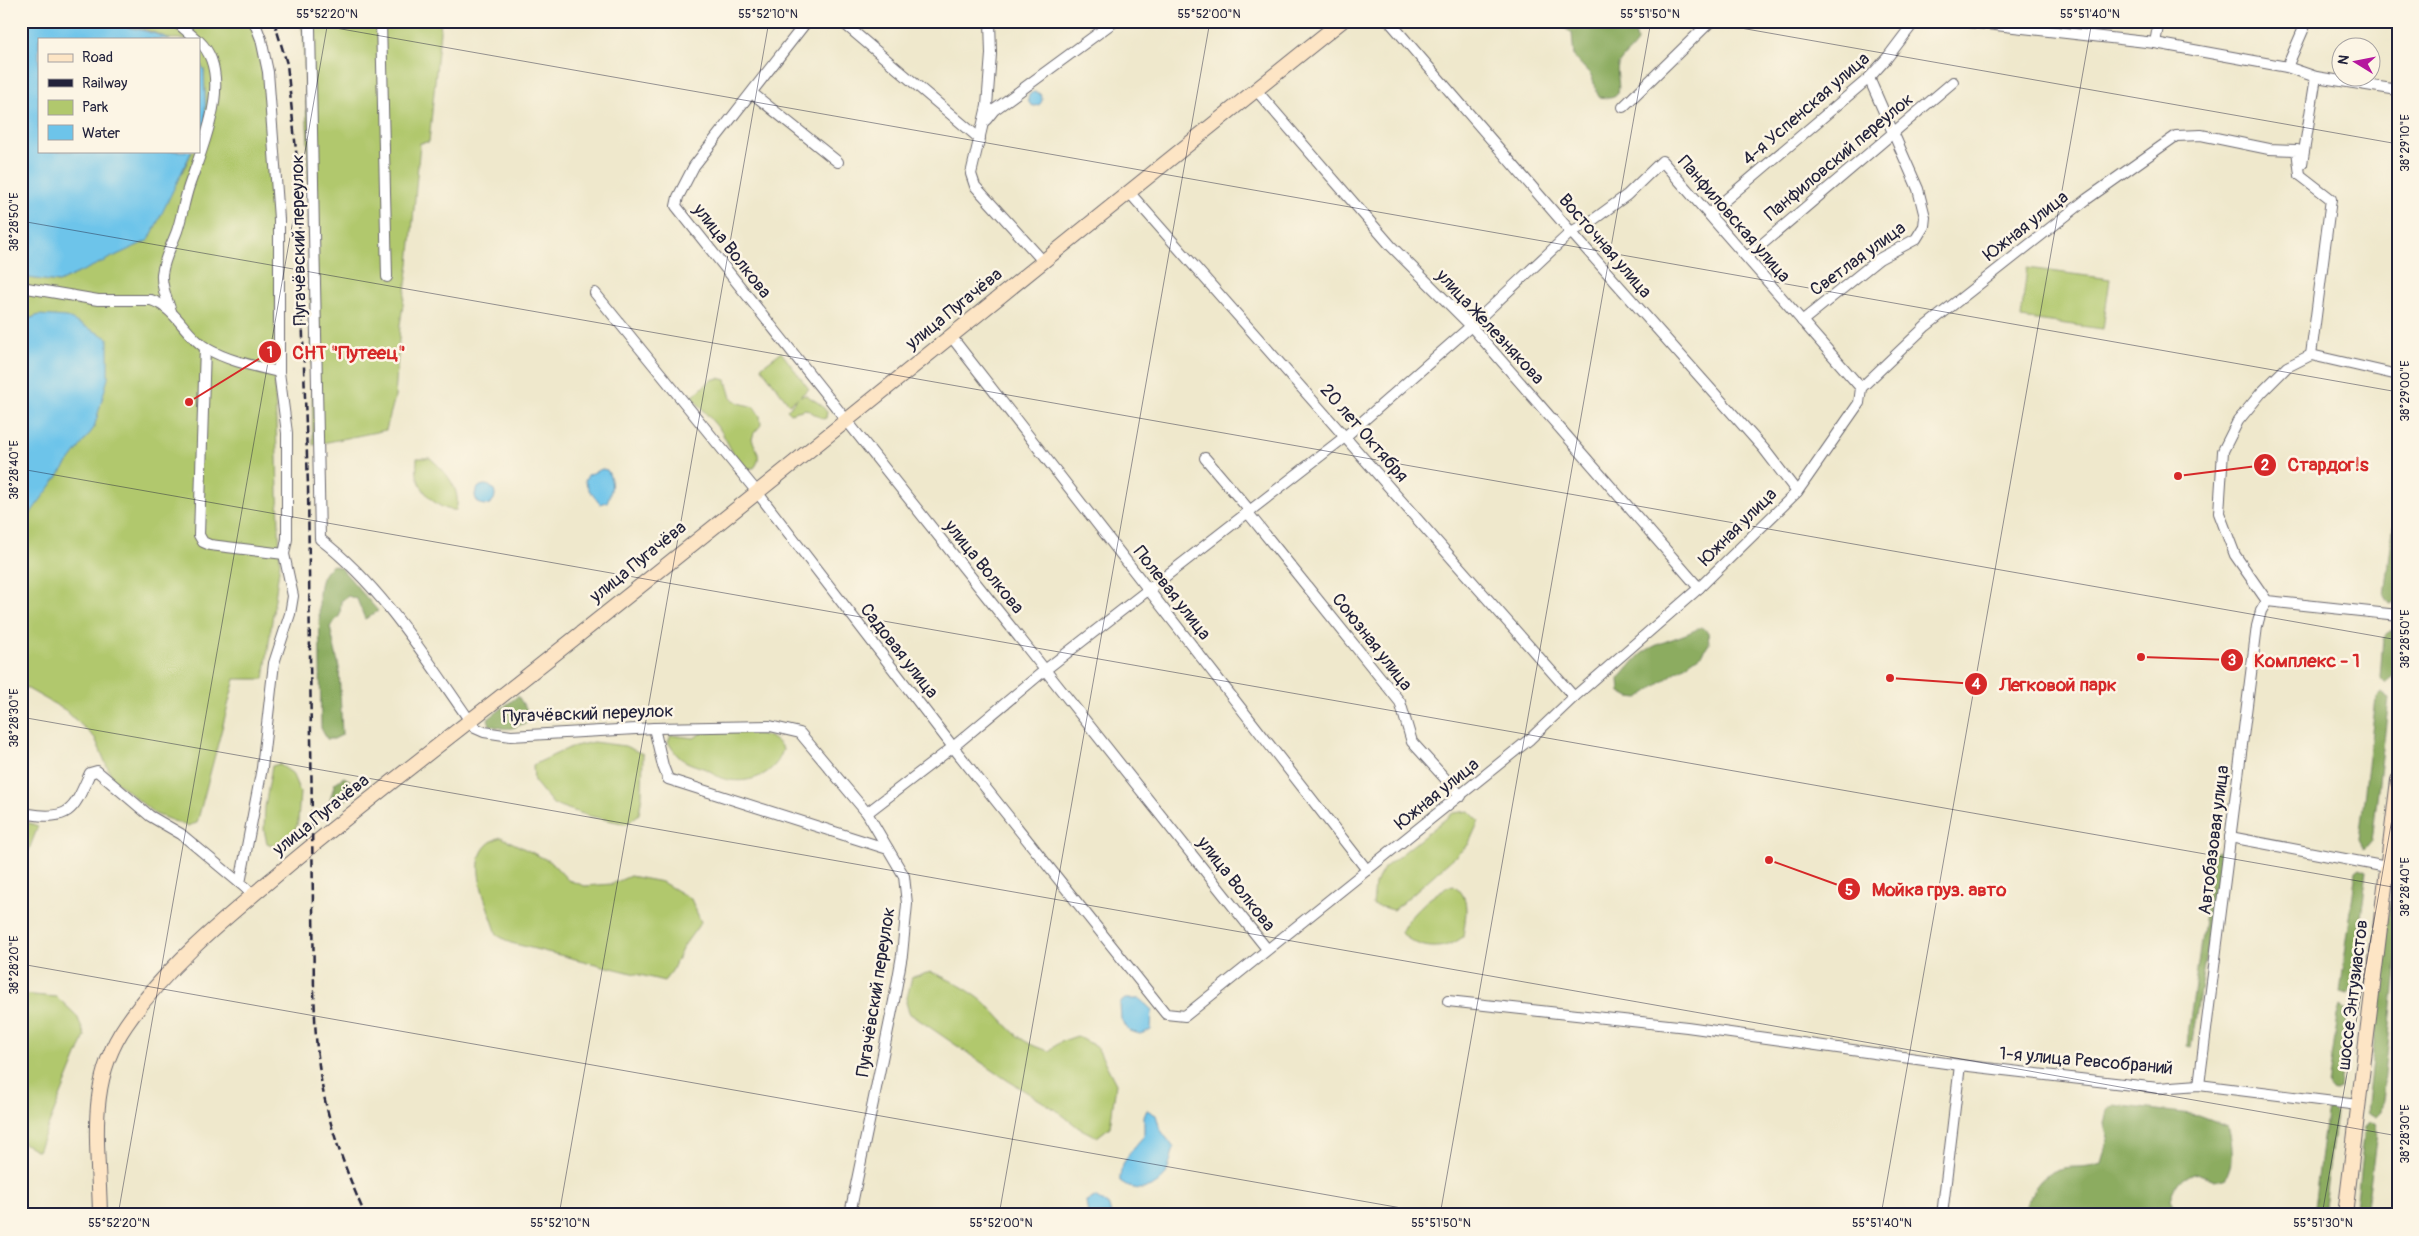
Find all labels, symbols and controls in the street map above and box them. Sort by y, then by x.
text: 55°52'20"N [296,7,358,22]
text: 55°52'10"N [738,7,798,22]
text: 55°52'00"N [1177,7,1241,22]
text: 55°51'50"N [1620,7,1680,22]
text: 55°51'40"N [2060,7,2120,22]
legend [38,38,200,152]
north arrow [2332,38,2382,88]
street label: 4-я Успенская улица [1738,47,1874,171]
text: Road [82,48,113,67]
text: N [2334,54,2353,66]
text: Railway [82,74,128,93]
street label: Панфиловский переулок [1760,88,1918,226]
text: Park [82,98,109,117]
text: 38°29'10"E [2398,114,2413,172]
text: Water [82,124,121,143]
street label: Панфиловская улица [1673,151,1795,287]
street label: Пугачёвский переулок [286,154,312,326]
street label: Южная улица [1979,186,2073,266]
street label: Восточная улица [1553,189,1657,303]
text: 38°28'50"E [7,193,22,251]
street label: улица Волкова [687,198,776,303]
street label: Светлая улица [1806,217,1910,301]
street label: улица Пугачёва [900,263,1007,356]
street label: улица Железнякова [1430,264,1549,389]
callout: СНТ "Путеец" [257,335,416,369]
text: СНТ "Путеец" [292,341,406,365]
text: 1 [267,343,273,362]
text: 38°29'00"E [2398,361,2413,421]
street label: 20 лет Октября [1315,379,1413,487]
text: 38°28'40"E [7,440,22,500]
callout: Стардог!s [2252,448,2378,482]
text: Стардог!s [2287,453,2369,477]
text: 2 [2261,456,2269,475]
street label: Южная улица [1694,483,1782,571]
street label: улица Волкова [938,515,1029,619]
street label: улица Пугачёва [584,516,691,609]
street label: Полевая улица [1128,541,1216,645]
street label: Союзная улица [1327,588,1417,696]
street label: Садовая улица [855,599,943,703]
text: 38°28'50"E [2398,610,2413,668]
callout: Комплекс - 1 [2219,643,2370,677]
text: Комплекс - 1 [2254,649,2360,673]
text: 3 [2228,651,2236,670]
callout: Легковой парк [1964,667,2126,701]
text: Легковой парк [1998,673,2117,697]
text: 4 [1972,675,1981,694]
text: 38°28'30"E [7,688,22,748]
street label: Пугачёвский переулок [502,700,674,728]
street label: Южная улица [1390,753,1484,835]
street label: Автобазовая улица [2193,764,2235,916]
street label: улица Пугачёва [267,769,374,862]
street label: улица Волкова [1191,831,1280,936]
text: 38°28'40"E [2398,857,2413,917]
callout: Мойка груз. авто [1837,872,2017,906]
text: Мойка груз. авто [1872,878,2007,902]
text: 5 [1845,881,1853,900]
street label: Пугачёвский переулок [851,906,901,1078]
street label: шоссе Энтузиастов [2332,918,2374,1072]
text: 38°28'20"E [7,935,22,995]
street label: 1-я улица Ревсобраний [1998,1042,2174,1080]
text: 38°28'30"E [2398,1104,2413,1164]
text: 55°52'20"N [88,1216,150,1231]
text: 55°52'10"N [530,1216,590,1231]
text: 55°52'00"N [969,1216,1033,1231]
text: 55°51'50"N [1411,1216,1471,1231]
text: 55°51'40"N [1852,1216,1912,1231]
text: 55°51'30"N [2293,1216,2353,1231]

